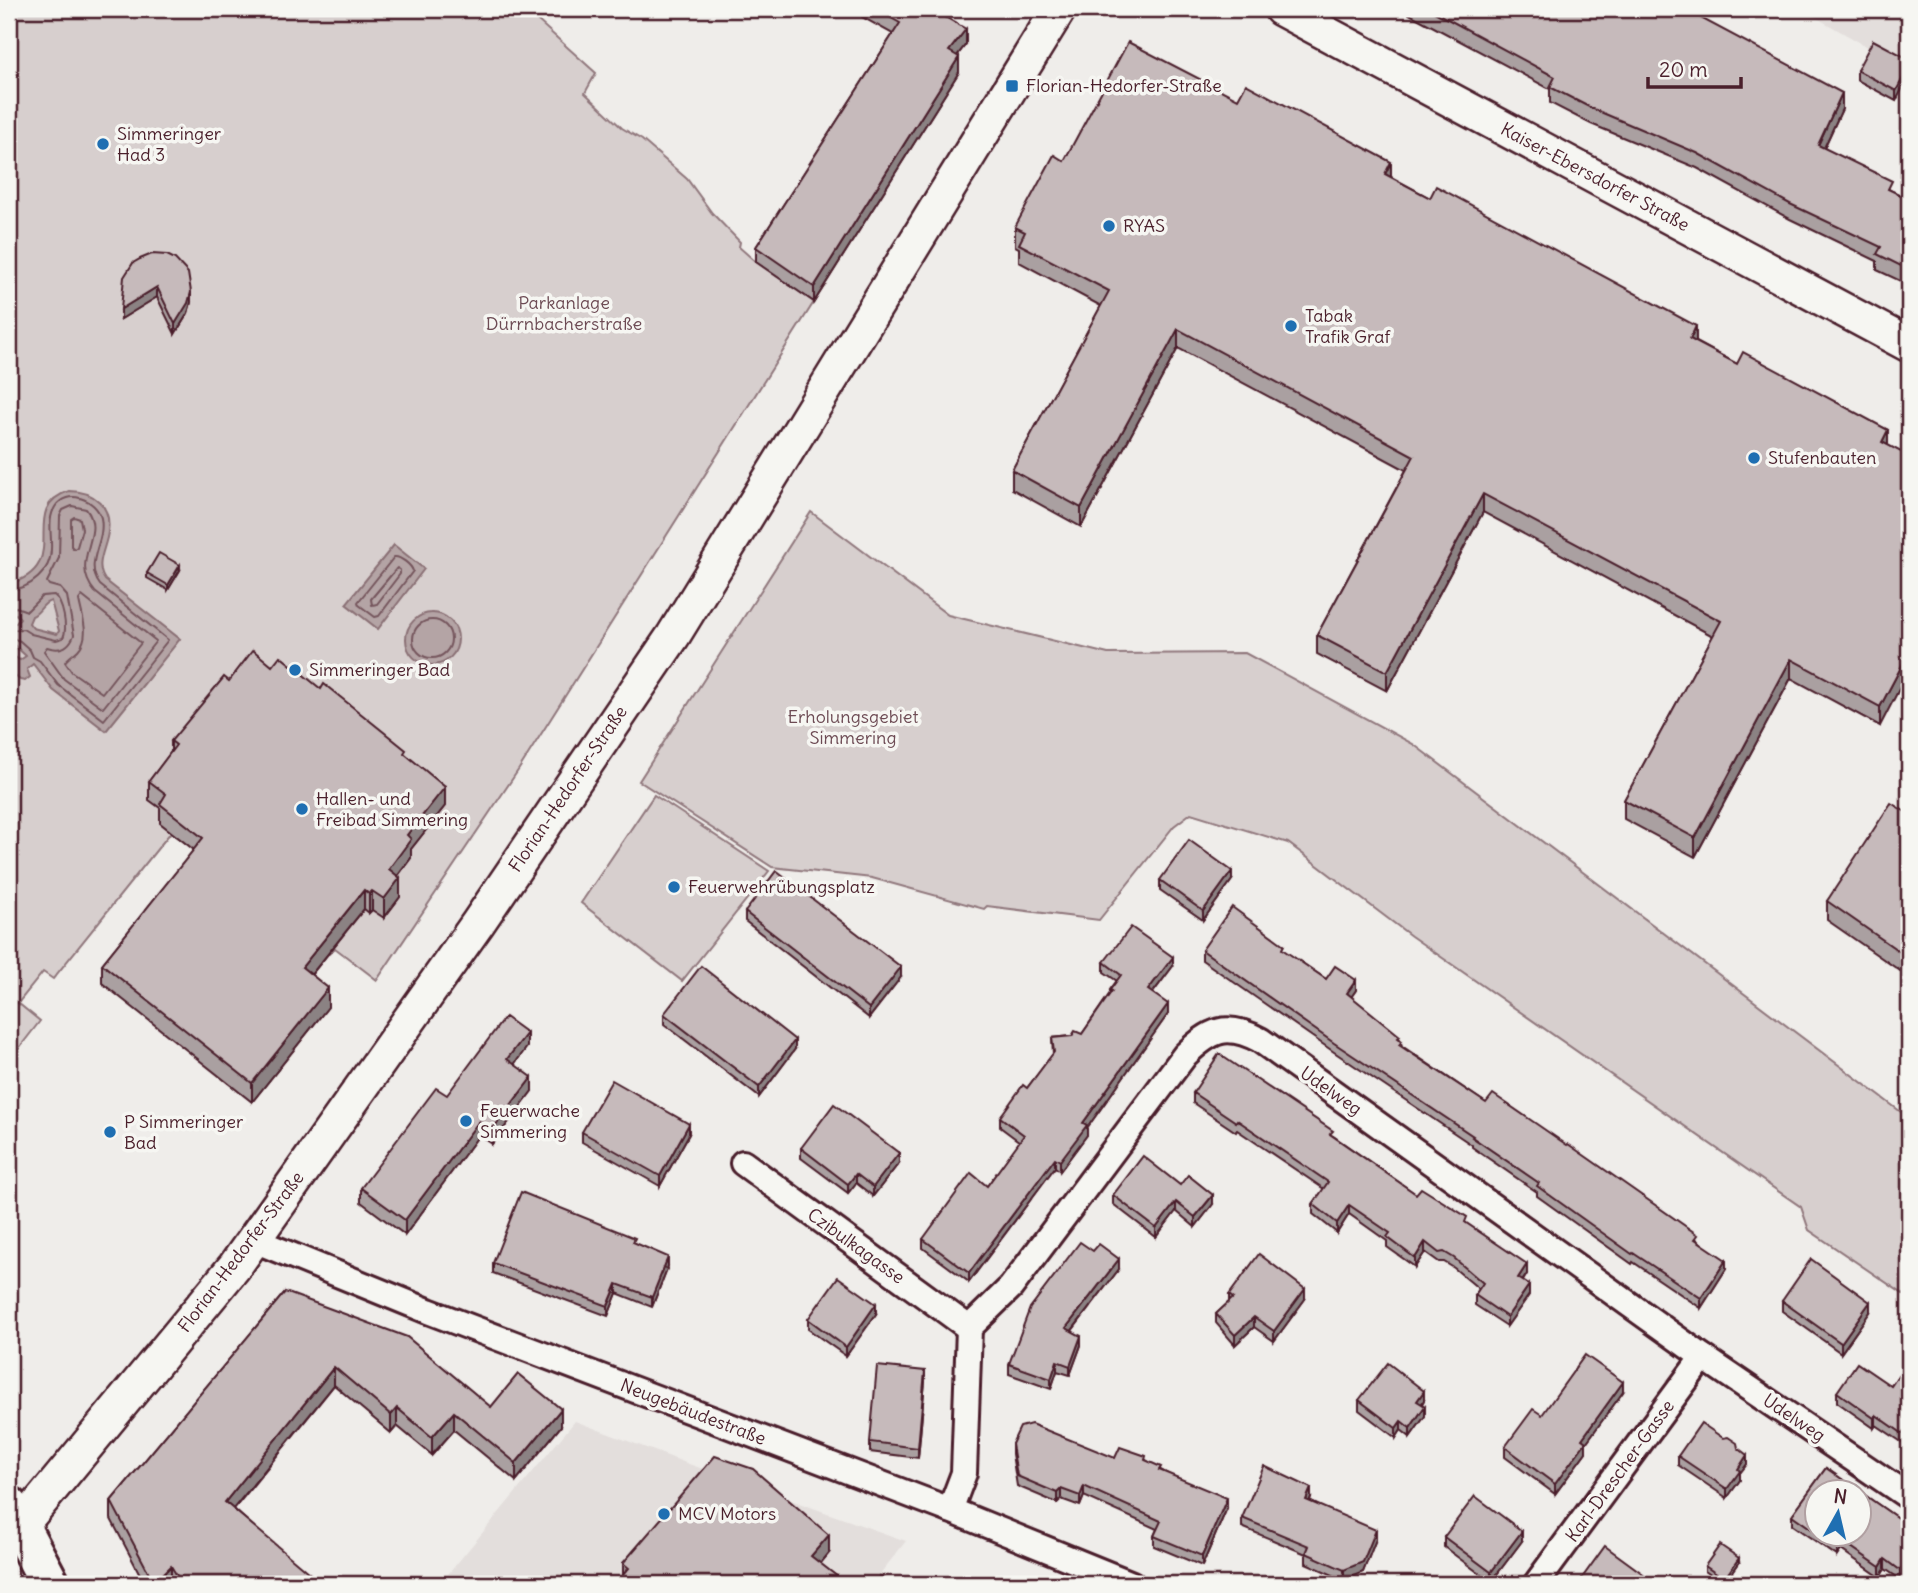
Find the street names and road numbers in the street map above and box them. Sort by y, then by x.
street label: Kaiser-Ebersdorfer Straße [1497,117,1694,236]
street label: Florian-Hedorfer-Straße [503,701,632,876]
street label: Udelweg [1296,1061,1367,1120]
street label: Florian-Hedorfer-Straße [172,1167,309,1337]
street label: Czibulkagasse [803,1203,909,1289]
street label: Neugebäudestraße [617,1373,769,1450]
street label: Udelweg [1759,1388,1830,1447]
street label: Karl-Drescher-Gasse [1560,1395,1679,1546]

